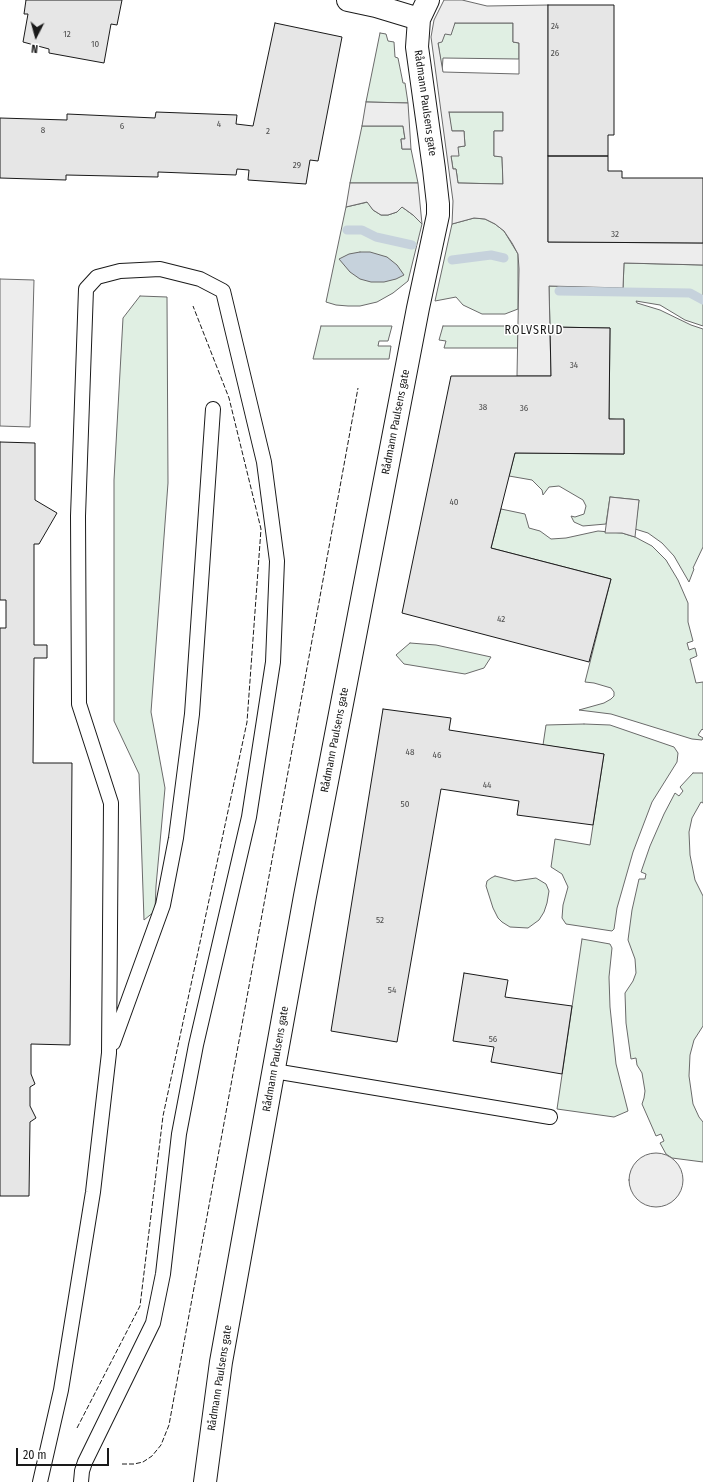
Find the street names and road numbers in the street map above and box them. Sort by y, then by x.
street label: Rådmann Paulsens gate [411,49,439,157]
street label: Rådmann Paulsens gate [379,368,413,476]
street label: Rådmann Paulsens gate [318,686,352,794]
street label: Rådmann Paulsens gate [260,1005,292,1113]
street label: Rådmann Paulsens gate [205,1324,235,1432]

